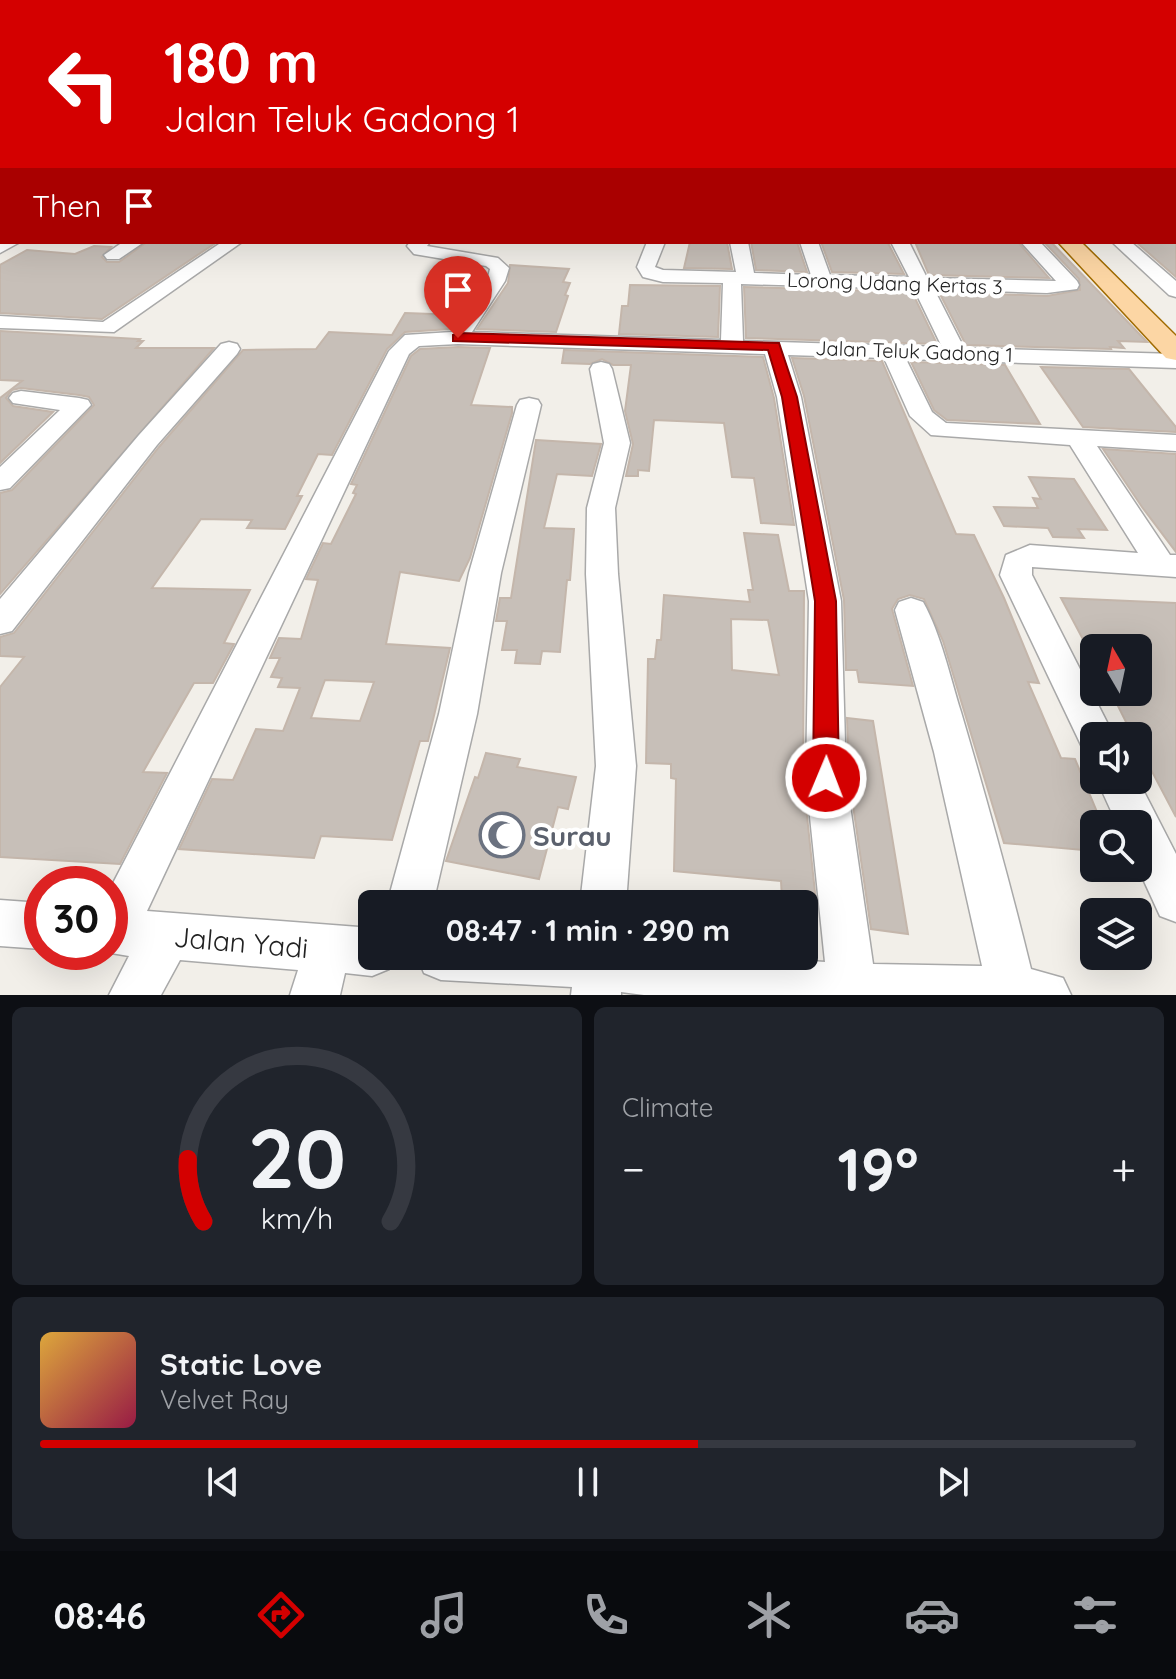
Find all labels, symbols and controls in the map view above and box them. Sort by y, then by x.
text: 180 m [164,27,318,97]
icon: left [32,32,136,136]
text: Jalan Teluk Gadong 1 [164,96,520,141]
icon: arrive [117,184,161,228]
text: Then [32,187,101,225]
pin [424,256,492,338]
street label: Lorong Udang Kertas 3 [787,267,1003,299]
icon: arrive [436,268,480,312]
street label: Jalan Teluk Gadong 1 [815,335,1013,367]
north arrow [1080,634,1152,706]
map controls [1080,634,1152,970]
button: sound [1080,722,1152,794]
position arrow [784,736,868,820]
button: search [1080,810,1152,882]
mosque icon: Surau [478,811,526,859]
place label: Surau [533,818,612,853]
speed limit sign: 30 [24,866,128,970]
button: layers [1080,898,1152,970]
text: 08:47 · 1 min · 290 m [446,911,730,949]
street label: Jalan Yadi [172,919,310,965]
text: Climate [622,1091,713,1124]
text: 20 [248,1105,346,1209]
text: 19° [838,1131,919,1206]
text: − [622,1141,645,1196]
text: + [1111,1141,1136,1196]
text: km/h [261,1200,333,1236]
text: Static Love [160,1345,322,1383]
text: Velvet Ray [160,1383,289,1416]
icon: previous [201,1460,245,1504]
icon: pause [566,1460,610,1504]
icon: next [931,1460,975,1504]
icon: directions [253,1587,309,1643]
icon: music [416,1587,472,1643]
icon: phone [578,1587,634,1643]
icon: climate [741,1587,797,1643]
icon: car [904,1587,960,1643]
icon: filters [1067,1587,1123,1643]
text: 08:46 [53,1593,146,1638]

